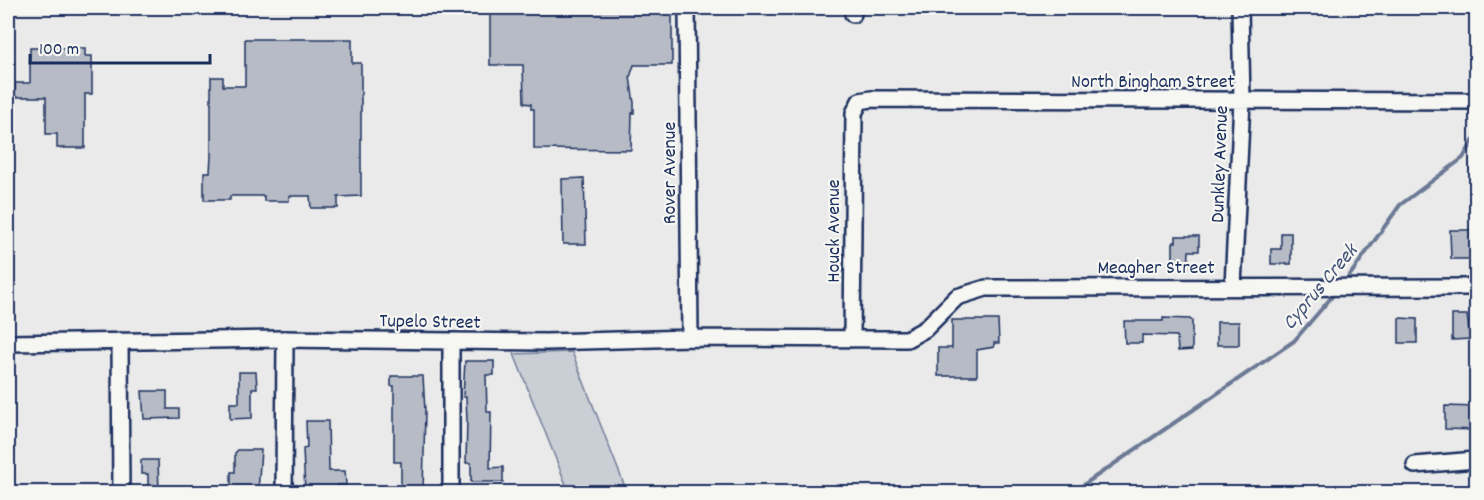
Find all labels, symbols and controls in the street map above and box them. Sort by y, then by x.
scale bar [30,27,210,65]
text: 100 m [39,38,79,63]
street label: North Bingham Street [1071,69,1235,97]
street label: Dunkley Avenue [1205,105,1237,223]
street label: Rover Avenue [657,122,685,224]
street label: Houck Avenue [821,179,849,283]
water label: Cyprus Creek [1276,237,1368,338]
street label: Meagher Street [1097,255,1215,283]
street label: Tupelo Street [379,308,481,338]

